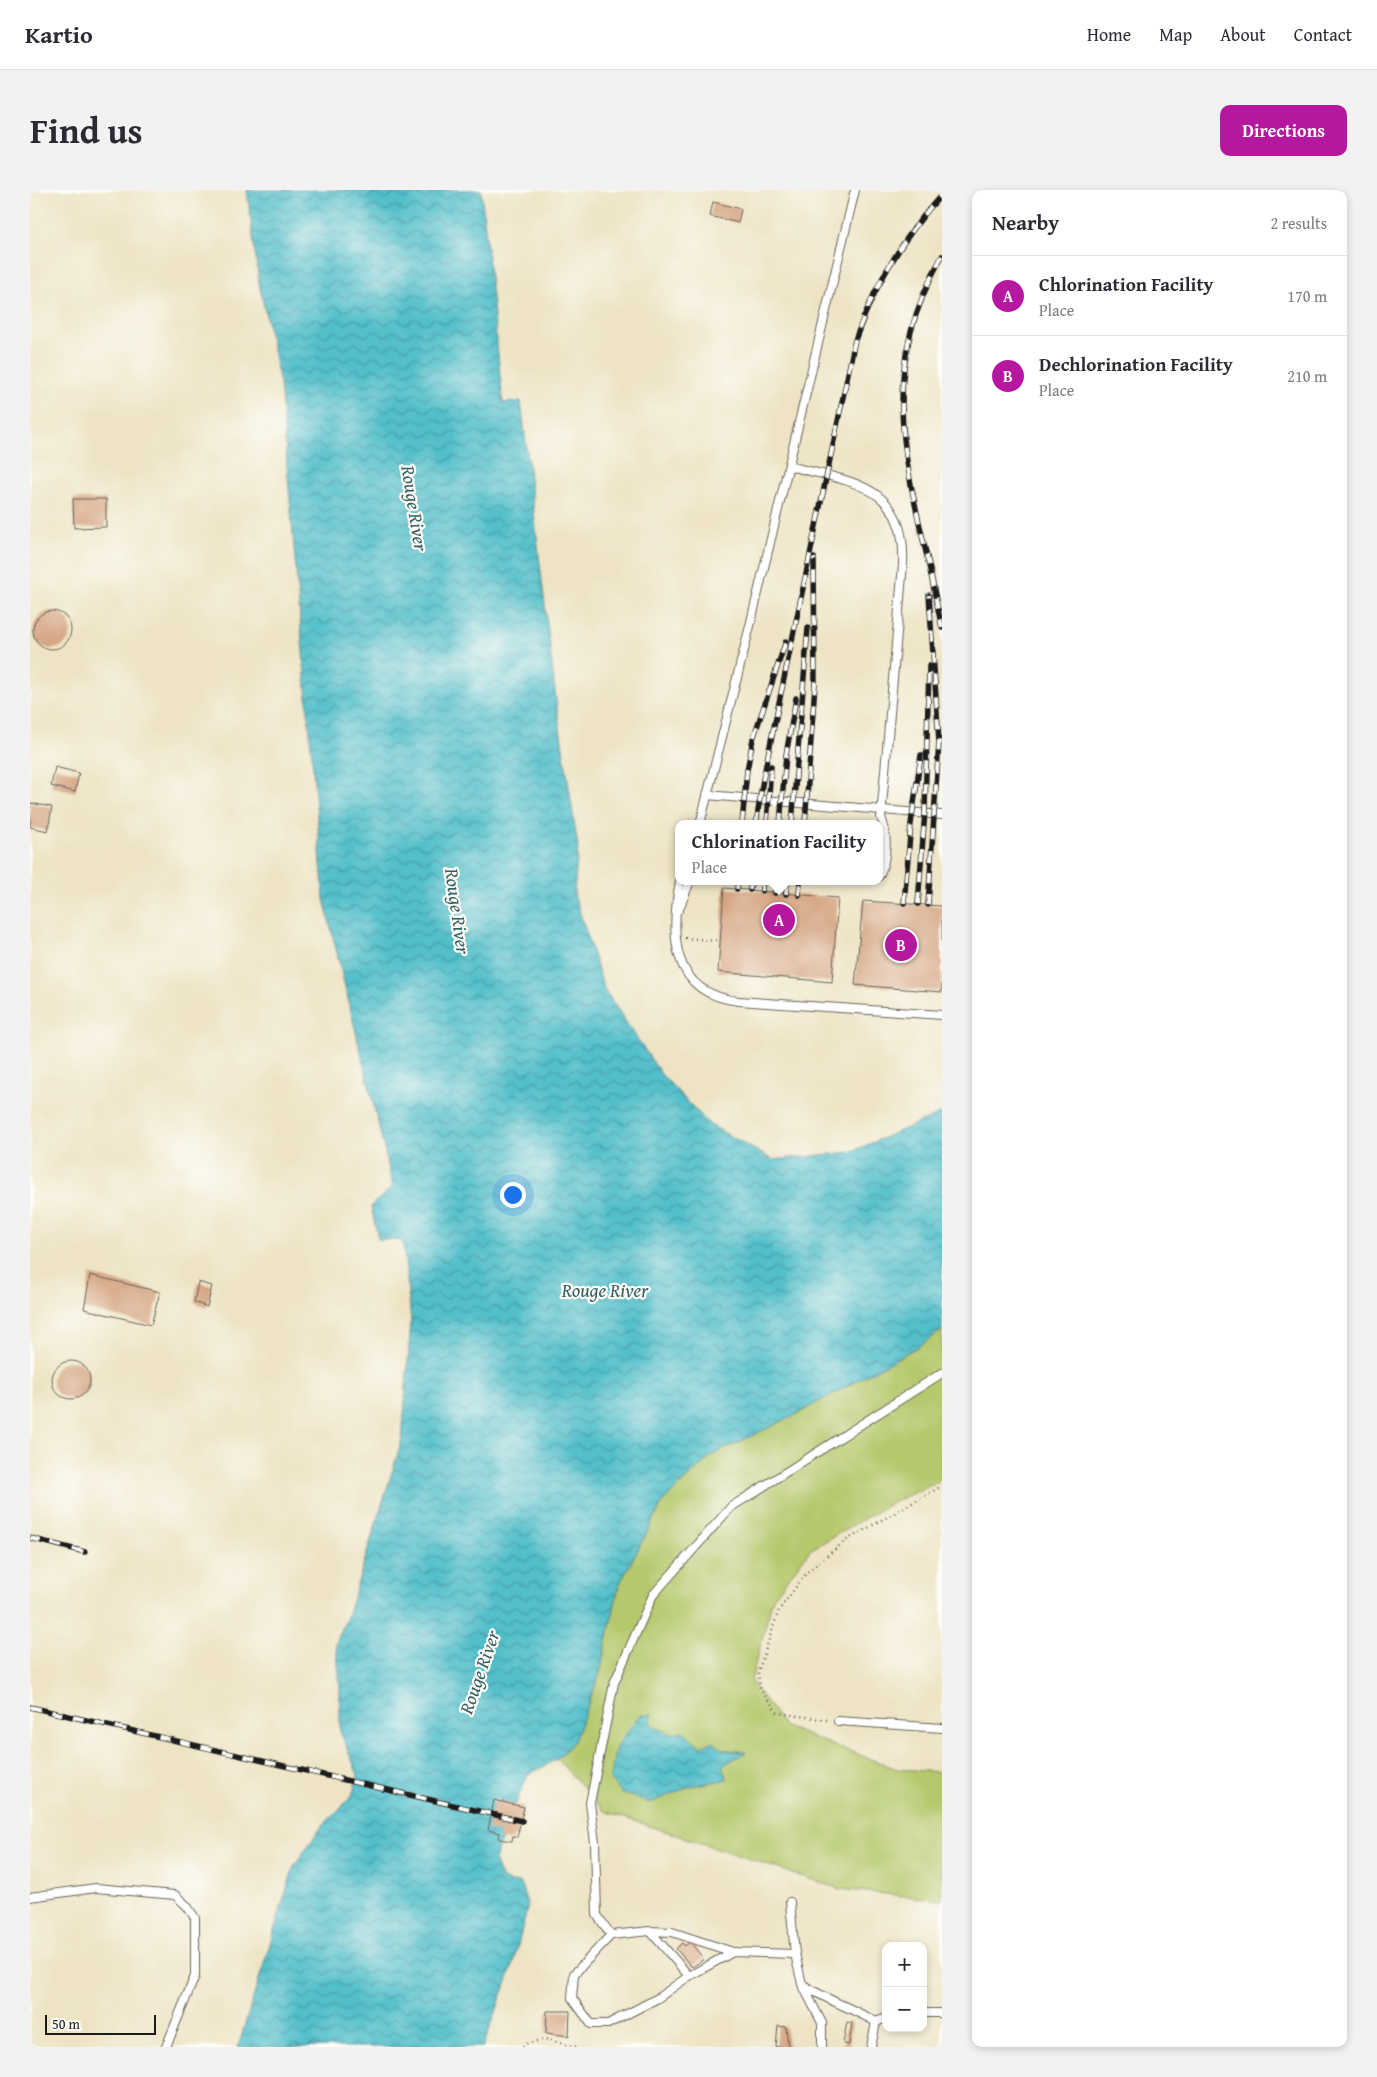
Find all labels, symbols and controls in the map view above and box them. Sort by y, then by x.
text: Kartio [25,17,93,52]
text: Home [1087,21,1131,48]
text: Map [1159,21,1192,48]
text: About [1220,21,1266,48]
text: Contact [1294,21,1352,48]
text: Find us [30,105,143,156]
button: Directions [1220,105,1347,156]
text: Nearby [992,207,1059,238]
text: 2 results [1270,211,1327,235]
text: Chlorination Facility [1039,270,1213,298]
text: A [1003,284,1013,308]
text: 170 m [1287,284,1327,308]
text: Place [1039,298,1074,322]
text: Dechlorination Facility [1039,350,1233,378]
text: B [1003,364,1013,388]
text: 210 m [1287,364,1327,388]
text: Place [1039,378,1074,402]
water label: Rouge River [394,462,436,554]
popup [675,820,883,885]
text: Chlorination Facility [692,827,866,855]
text: Place [692,855,727,879]
water label: Rouge River [438,865,478,957]
pin: A [763,901,795,939]
pin: B [885,926,917,964]
your location [500,1182,526,1208]
water label: Rouge River [561,1276,649,1304]
water label: Rouge River [451,1626,507,1718]
map controls [882,1942,927,2032]
button: + [882,1942,927,1987]
button: − [882,1987,927,2032]
scale bar [45,2012,156,2035]
text: 50 m [52,2014,80,2034]

